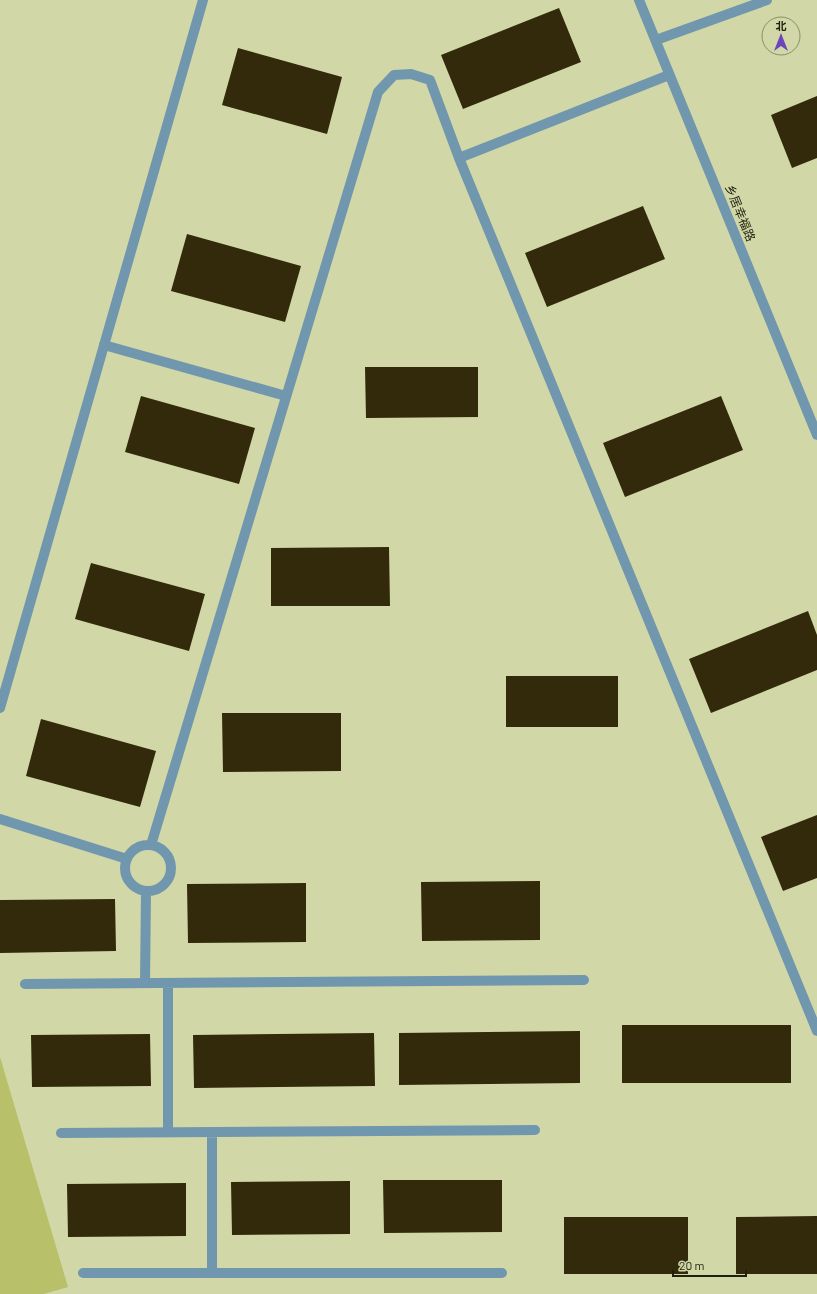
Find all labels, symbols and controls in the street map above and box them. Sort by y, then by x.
north arrow [761,16,801,56]
text: 北 [776,19,787,32]
street label: 乡居幸福路 [723,182,759,243]
scale bar [673,1252,746,1278]
text: 20 m [679,1258,705,1272]

